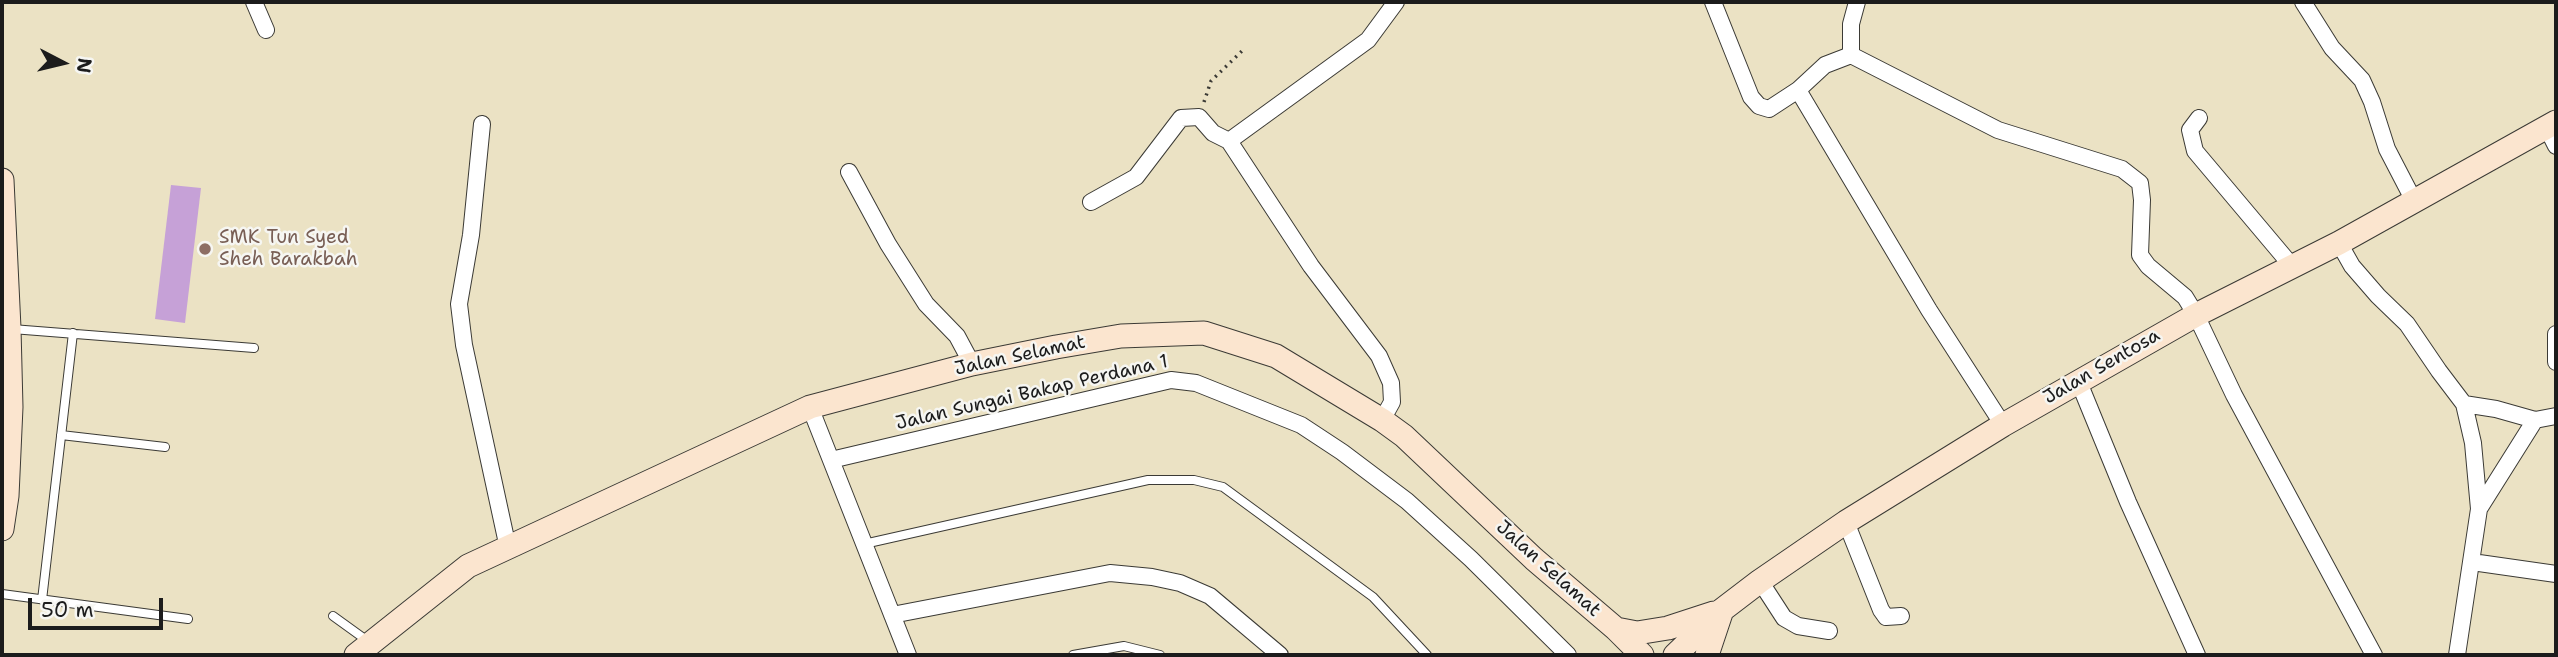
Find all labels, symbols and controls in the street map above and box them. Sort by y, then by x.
north arrow [28,28,98,98]
text: N [71,57,98,75]
place label: SMK Tun Syed Sheh Barakbah [219,227,358,271]
marker: SMK Tun Syed Sheh Barakbah [197,241,213,257]
street label: Jalan Sentosa [2040,324,2164,410]
street label: Jalan Selamat [953,331,1087,381]
street label: Jalan Sungai Bakap Perdana 1 [894,351,1170,435]
street label: Jalan Selamat [1491,516,1605,622]
scale bar [32,584,166,628]
text: 50 m [41,596,94,624]

